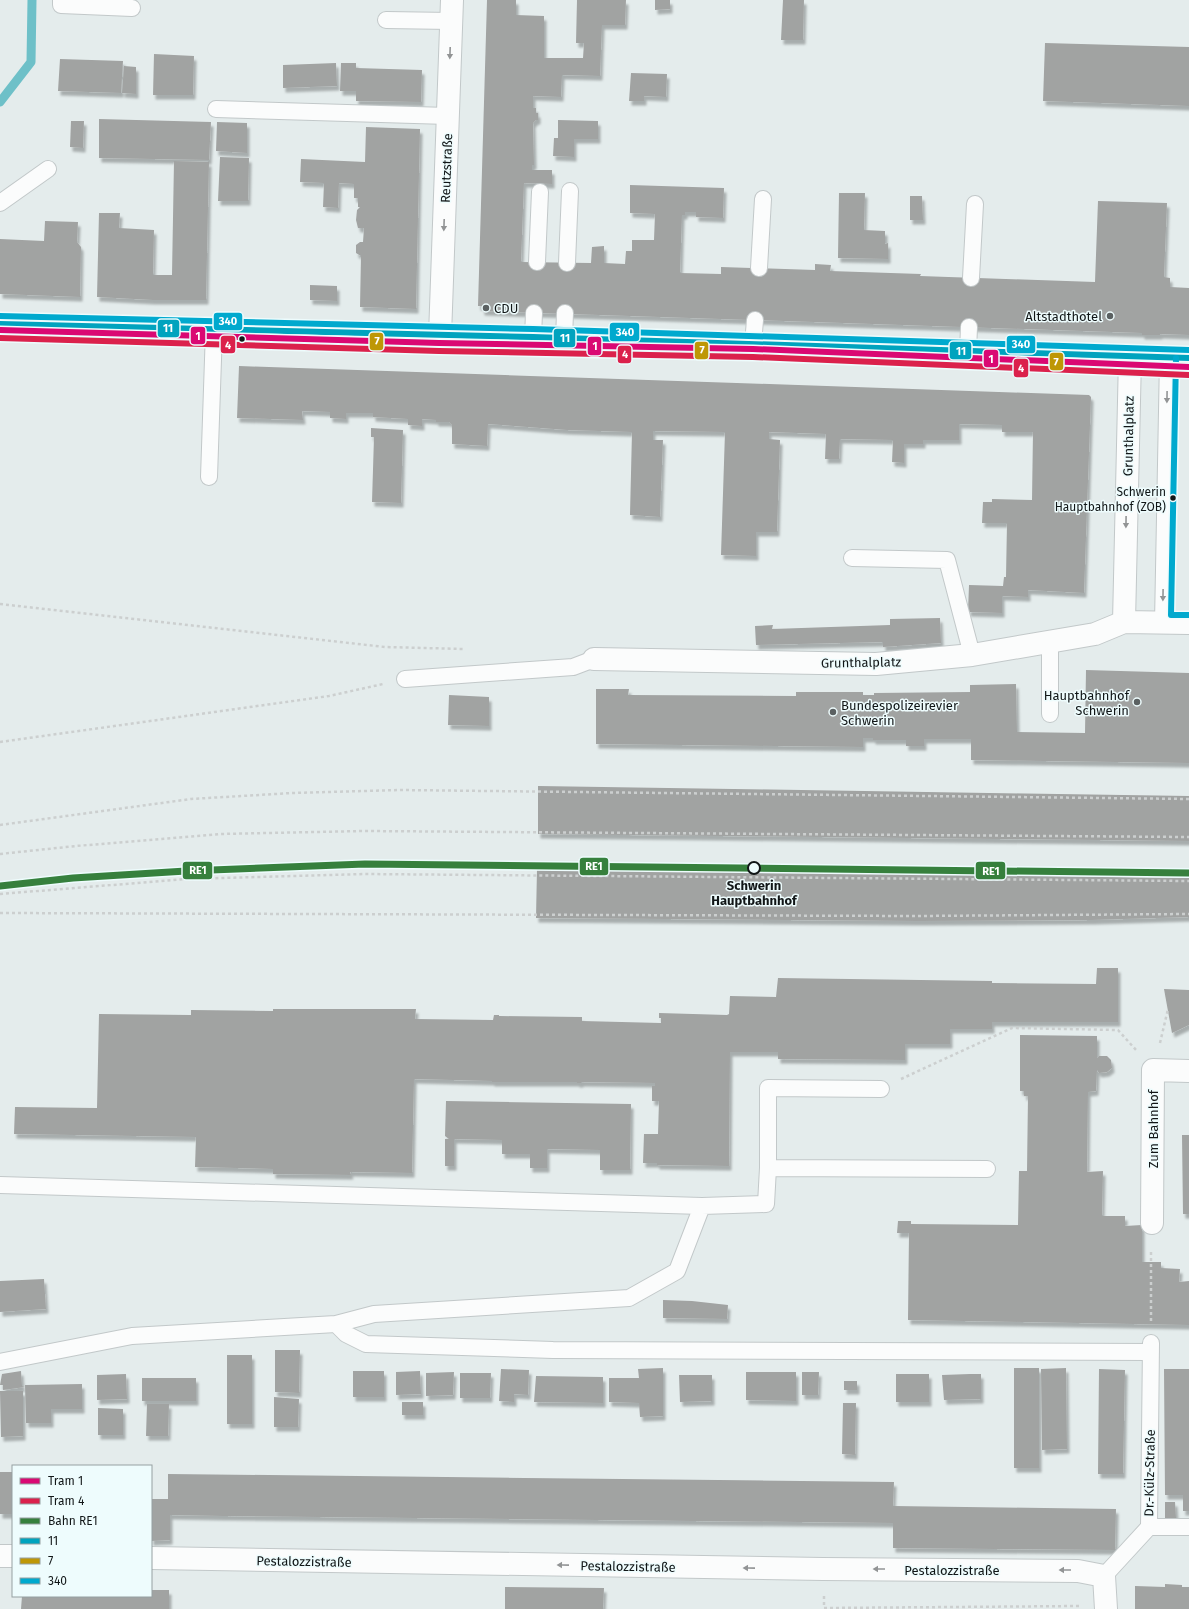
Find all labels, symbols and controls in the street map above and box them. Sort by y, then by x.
one-way arrow [447,47,453,60]
street label: Reutzstraße [438,133,455,203]
one-way arrow [441,219,447,232]
place label: CDU [494,301,518,316]
marker: CDU [481,303,491,313]
place label: Altstadthotel [1025,309,1102,324]
marker: Altstadthotel [1105,311,1115,321]
line badge: 340 [213,312,243,331]
text: 340 [218,315,238,328]
line badge: 11 [157,319,180,338]
text: 11 [163,322,173,335]
line badge: 340 [609,322,640,342]
line badge: 1 [190,326,206,345]
text: 340 [615,326,635,339]
line badge: 11 [553,328,576,348]
text: 1 [195,330,201,343]
line badge: 7 [369,332,384,351]
text: 11 [560,332,570,345]
unlabelled marker [237,334,247,344]
line badge: 4 [220,335,236,354]
text: 7 [374,335,380,348]
line badge: 340 [1006,335,1036,354]
line badge: 1 [587,336,602,356]
text: 340 [1011,338,1031,351]
text: 4 [225,339,231,352]
text: 1 [592,340,598,353]
line badge: 7 [694,341,709,360]
line badge: 11 [949,341,972,360]
text: 7 [699,344,705,357]
line badge: 4 [617,345,632,364]
text: 11 [956,345,966,358]
text: 4 [622,348,628,361]
line badge: 1 [983,349,999,368]
line badge: 7 [1049,352,1064,371]
text: 1 [988,353,994,366]
text: 7 [1053,356,1059,369]
line badge: 4 [1013,358,1029,378]
text: 4 [1018,362,1024,375]
one-way arrow [1164,391,1170,404]
street label: Grunthalplatz [1120,395,1137,476]
place label: Schwerin Hauptbahnhof (ZOB) [1055,485,1166,514]
marker: Schwerin Hauptbahnhof (ZOB) [1168,493,1178,503]
one-way arrow [1123,516,1129,529]
one-way arrow [1160,589,1167,601]
street label: Grunthalplatz [821,654,902,671]
place label: Hauptbahnhof Schwerin [1044,688,1131,718]
marker: Hauptbahnhof Schwerin [1132,697,1142,707]
place label: Bundespolizeirevier Schwerin [841,698,958,728]
marker: Bundespolizeirevier Schwerin [828,707,838,717]
line badge: RE1 [579,857,609,876]
text: RE1 [585,860,603,873]
line badge: RE1 [182,861,213,880]
marker: Schwerin Hauptbahnhof [747,861,761,875]
line badge: RE1 [975,861,1006,880]
text: RE1 [189,864,207,877]
text: RE1 [982,865,1000,878]
place label: Schwerin Hauptbahnhof [711,878,798,908]
street label: Zum Bahnhof [1146,1088,1161,1168]
street label: Dr.-Külz-Straße [1141,1429,1158,1517]
legend [12,1465,152,1597]
text: Tram 1 [48,1474,83,1488]
text: Tram 4 [48,1494,85,1508]
text: Bahn RE1 [48,1514,98,1528]
text: 11 [48,1534,58,1548]
street label: Pestalozzistraße [256,1553,352,1570]
text: 7 [48,1554,53,1568]
street label: Pestalozzistraße [580,1558,676,1575]
one-way arrow [556,1562,569,1568]
street label: Pestalozzistraße [904,1563,1000,1578]
one-way arrow [742,1565,755,1571]
one-way arrow [872,1566,885,1572]
one-way arrow [1058,1567,1071,1573]
text: 340 [48,1574,67,1588]

